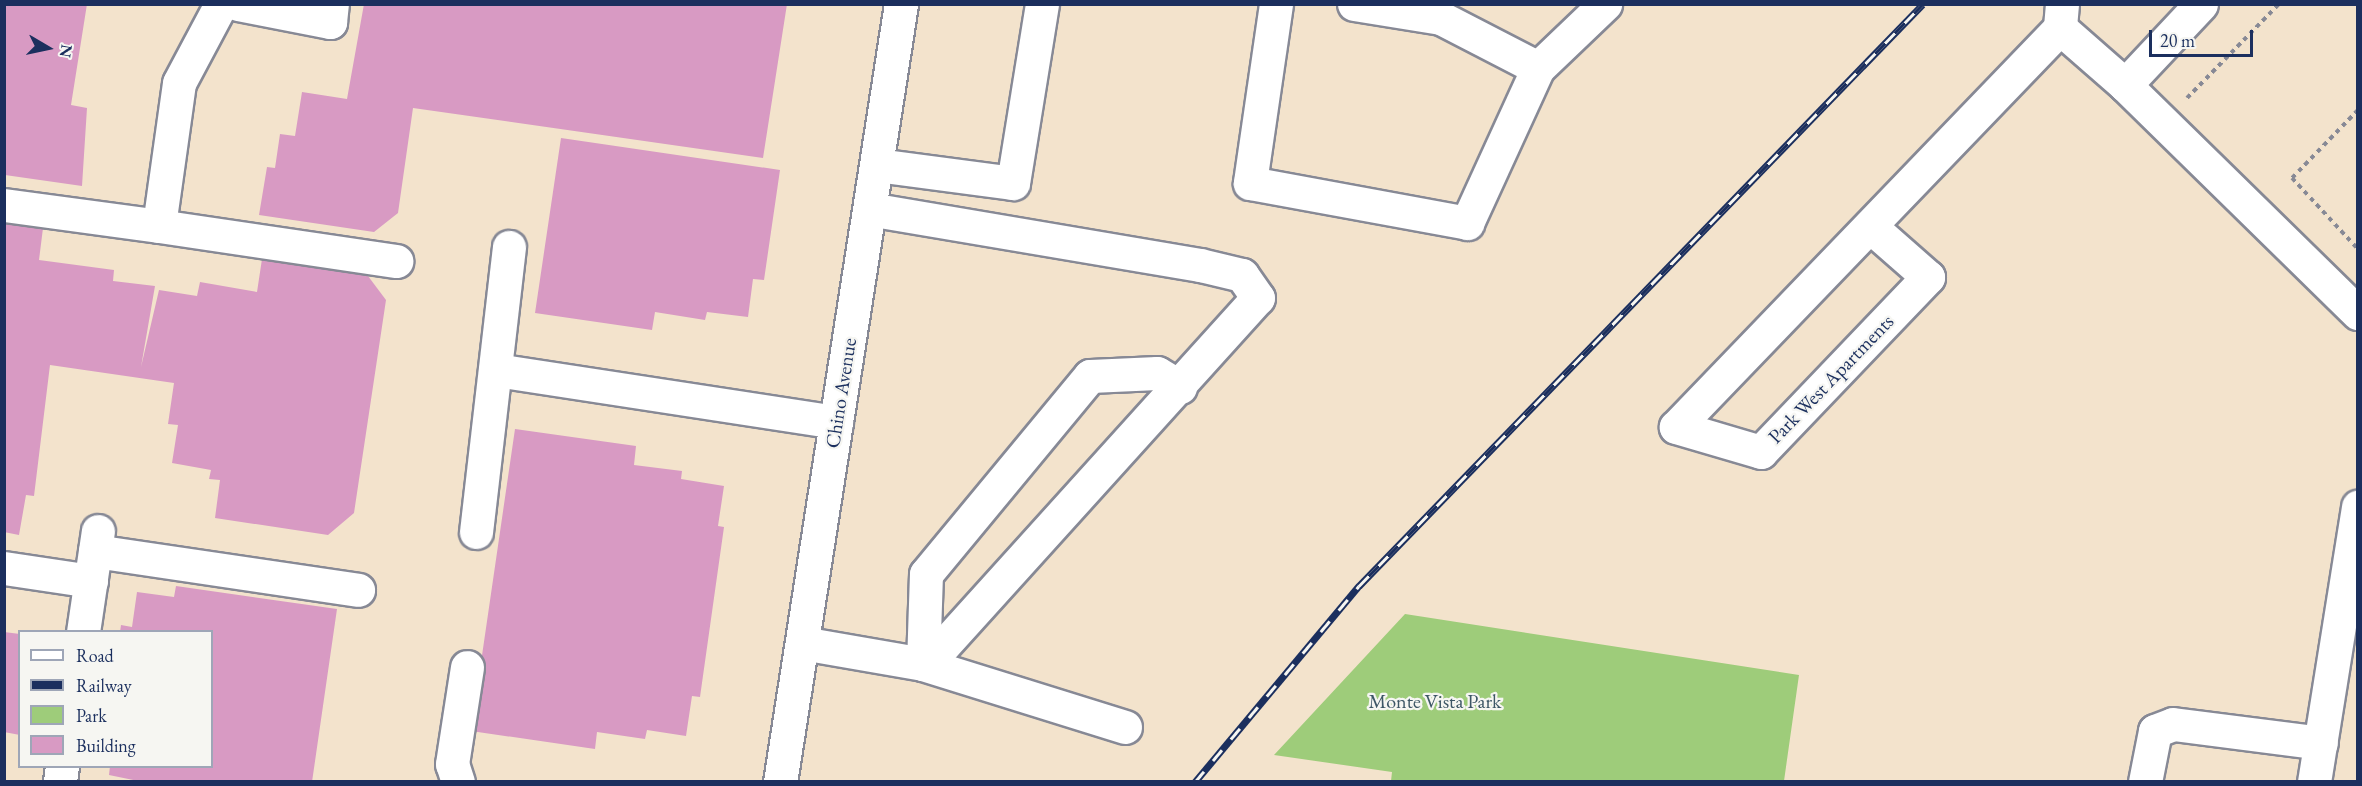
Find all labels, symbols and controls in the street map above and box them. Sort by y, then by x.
north arrow [18,18,78,78]
scale bar [2152,18,2256,56]
text: 20 m [2160,29,2195,52]
text: N [55,43,78,59]
street label: Park West Apartments [1763,309,1899,449]
street label: Chino Avenue [820,336,862,450]
legend [18,630,213,768]
text: Road [76,644,114,667]
text: Railway [76,674,132,697]
park label: Monte Vista Park [1369,689,1501,713]
text: Park [76,704,107,727]
text: Building [76,734,136,757]

